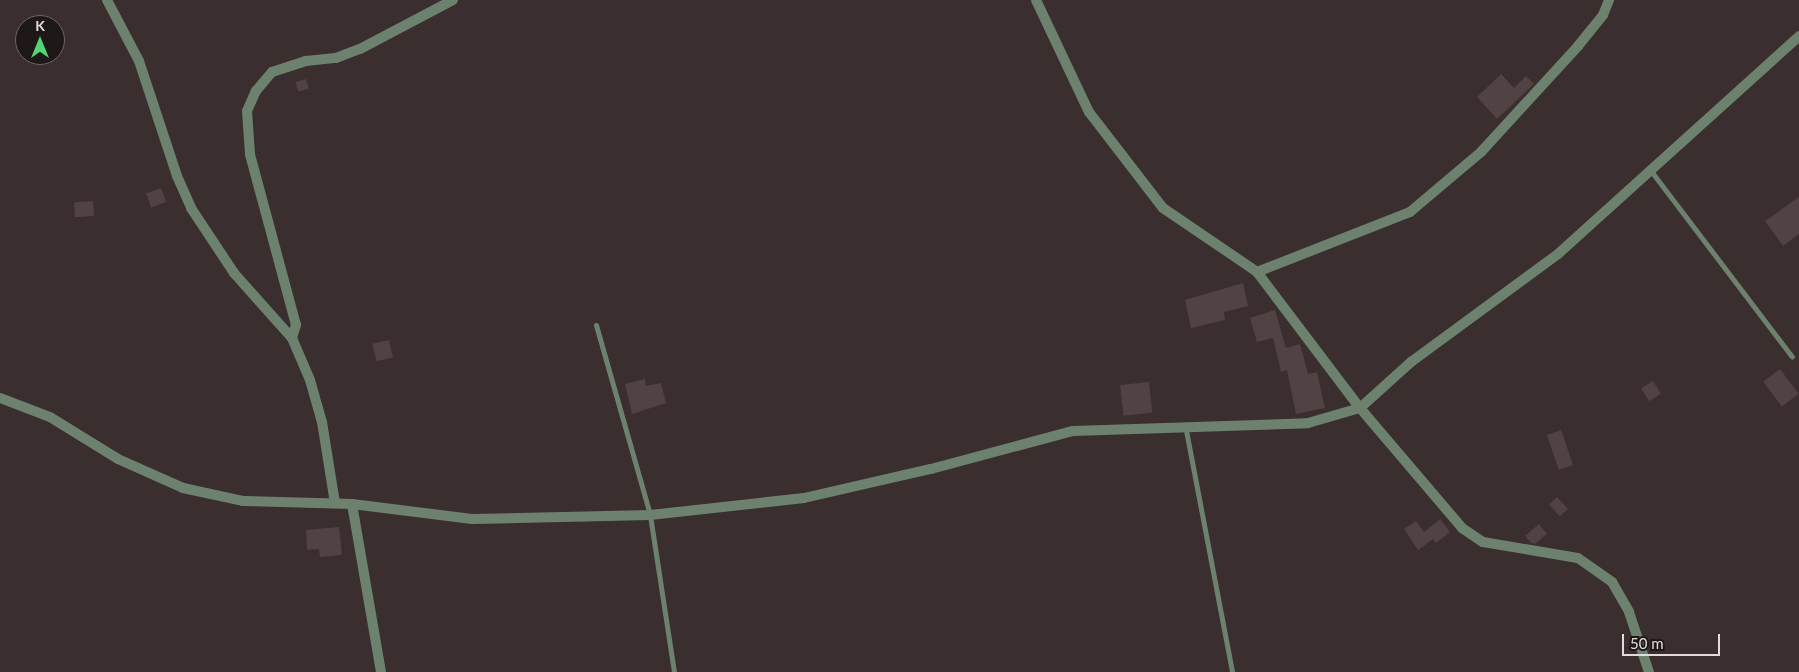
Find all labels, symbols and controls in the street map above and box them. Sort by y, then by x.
north arrow [15,15,65,65]
text: K [35,17,45,34]
scale bar [1624,624,1722,656]
text: 50 m [1630,634,1664,652]

